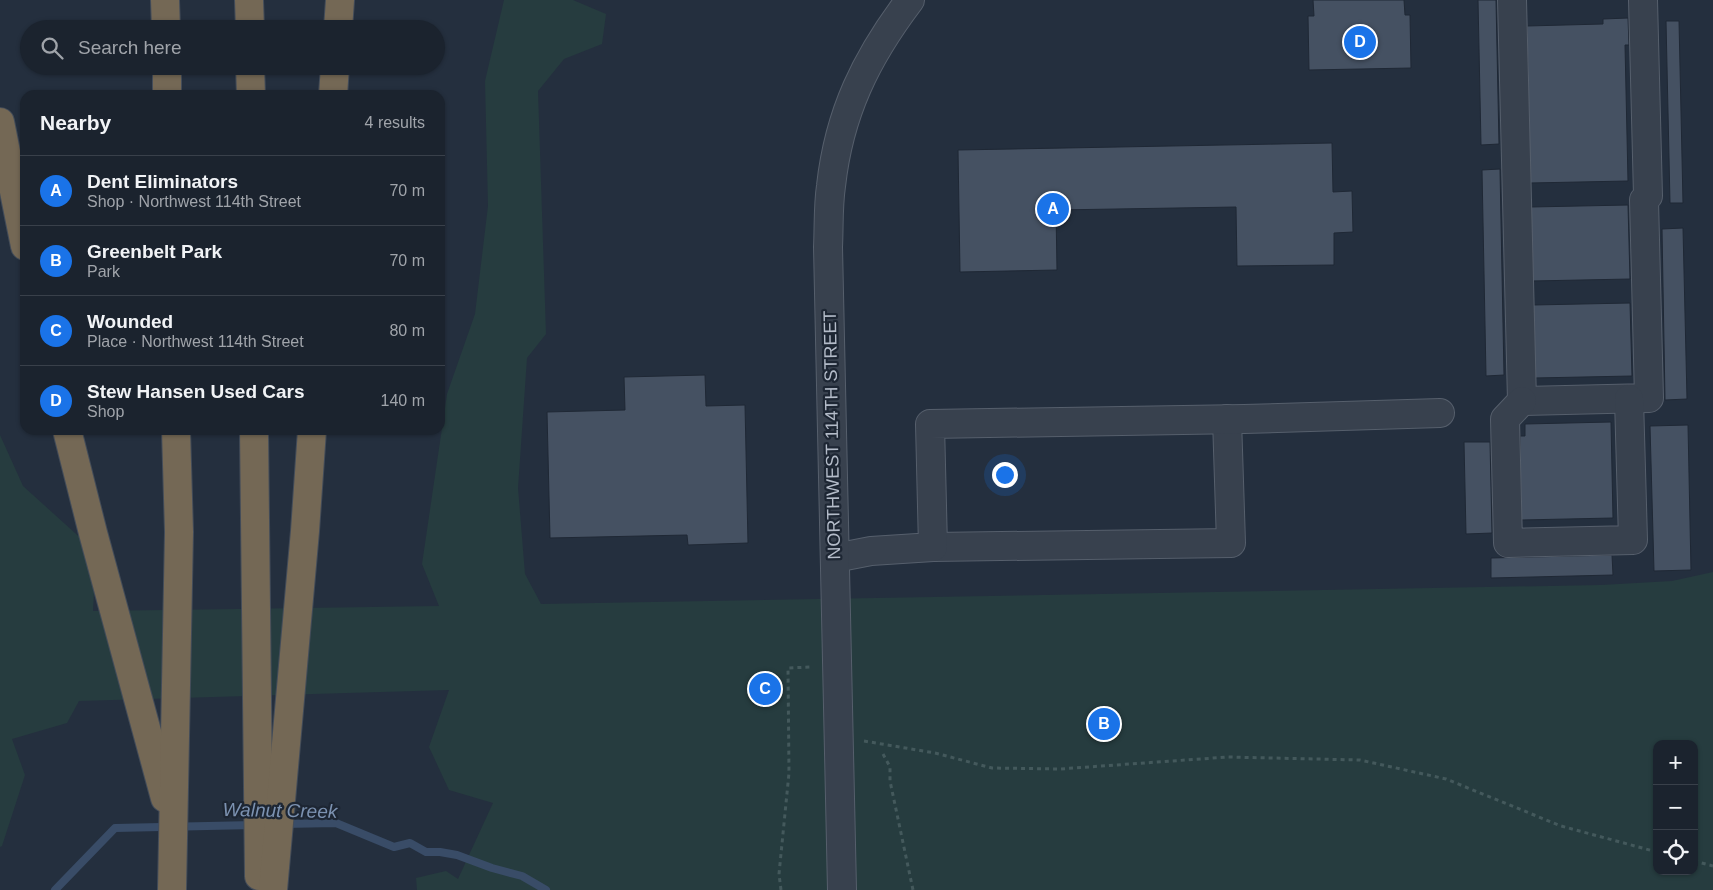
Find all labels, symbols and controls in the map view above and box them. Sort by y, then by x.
search box [20,20,445,75]
pin: D [1344,23,1376,61]
icon: search [38,34,66,62]
text: Search here [78,37,182,58]
text: Nearby [40,111,111,134]
text: 4 results [365,114,425,131]
text: Dent Eliminators [87,171,238,192]
text: A [50,182,62,199]
text: 70 m [389,182,425,199]
pin: A [1037,190,1069,228]
text: Shop · Northwest 114th Street [87,193,301,210]
text: Greenbelt Park [87,241,222,262]
text: B [50,252,62,269]
text: 70 m [389,252,425,269]
text: Park [87,263,120,280]
street label: NORTHWEST 114TH STREET [820,310,844,560]
text: Wounded [87,311,173,332]
text: C [50,322,62,339]
text: 80 m [389,322,425,339]
text: Place · Northwest 114th Street [87,333,304,350]
text: Stew Hansen Used Cars [87,381,305,402]
text: D [50,392,62,409]
text: 140 m [381,392,425,409]
text: Shop [87,403,124,420]
your location [992,462,1018,488]
pin: C [749,670,781,708]
pin: B [1088,705,1120,743]
map controls [1653,740,1698,875]
button: + [1653,740,1698,785]
button: − [1653,785,1698,830]
water label: Walnut Creek [222,799,339,822]
button: locate [1653,830,1698,875]

